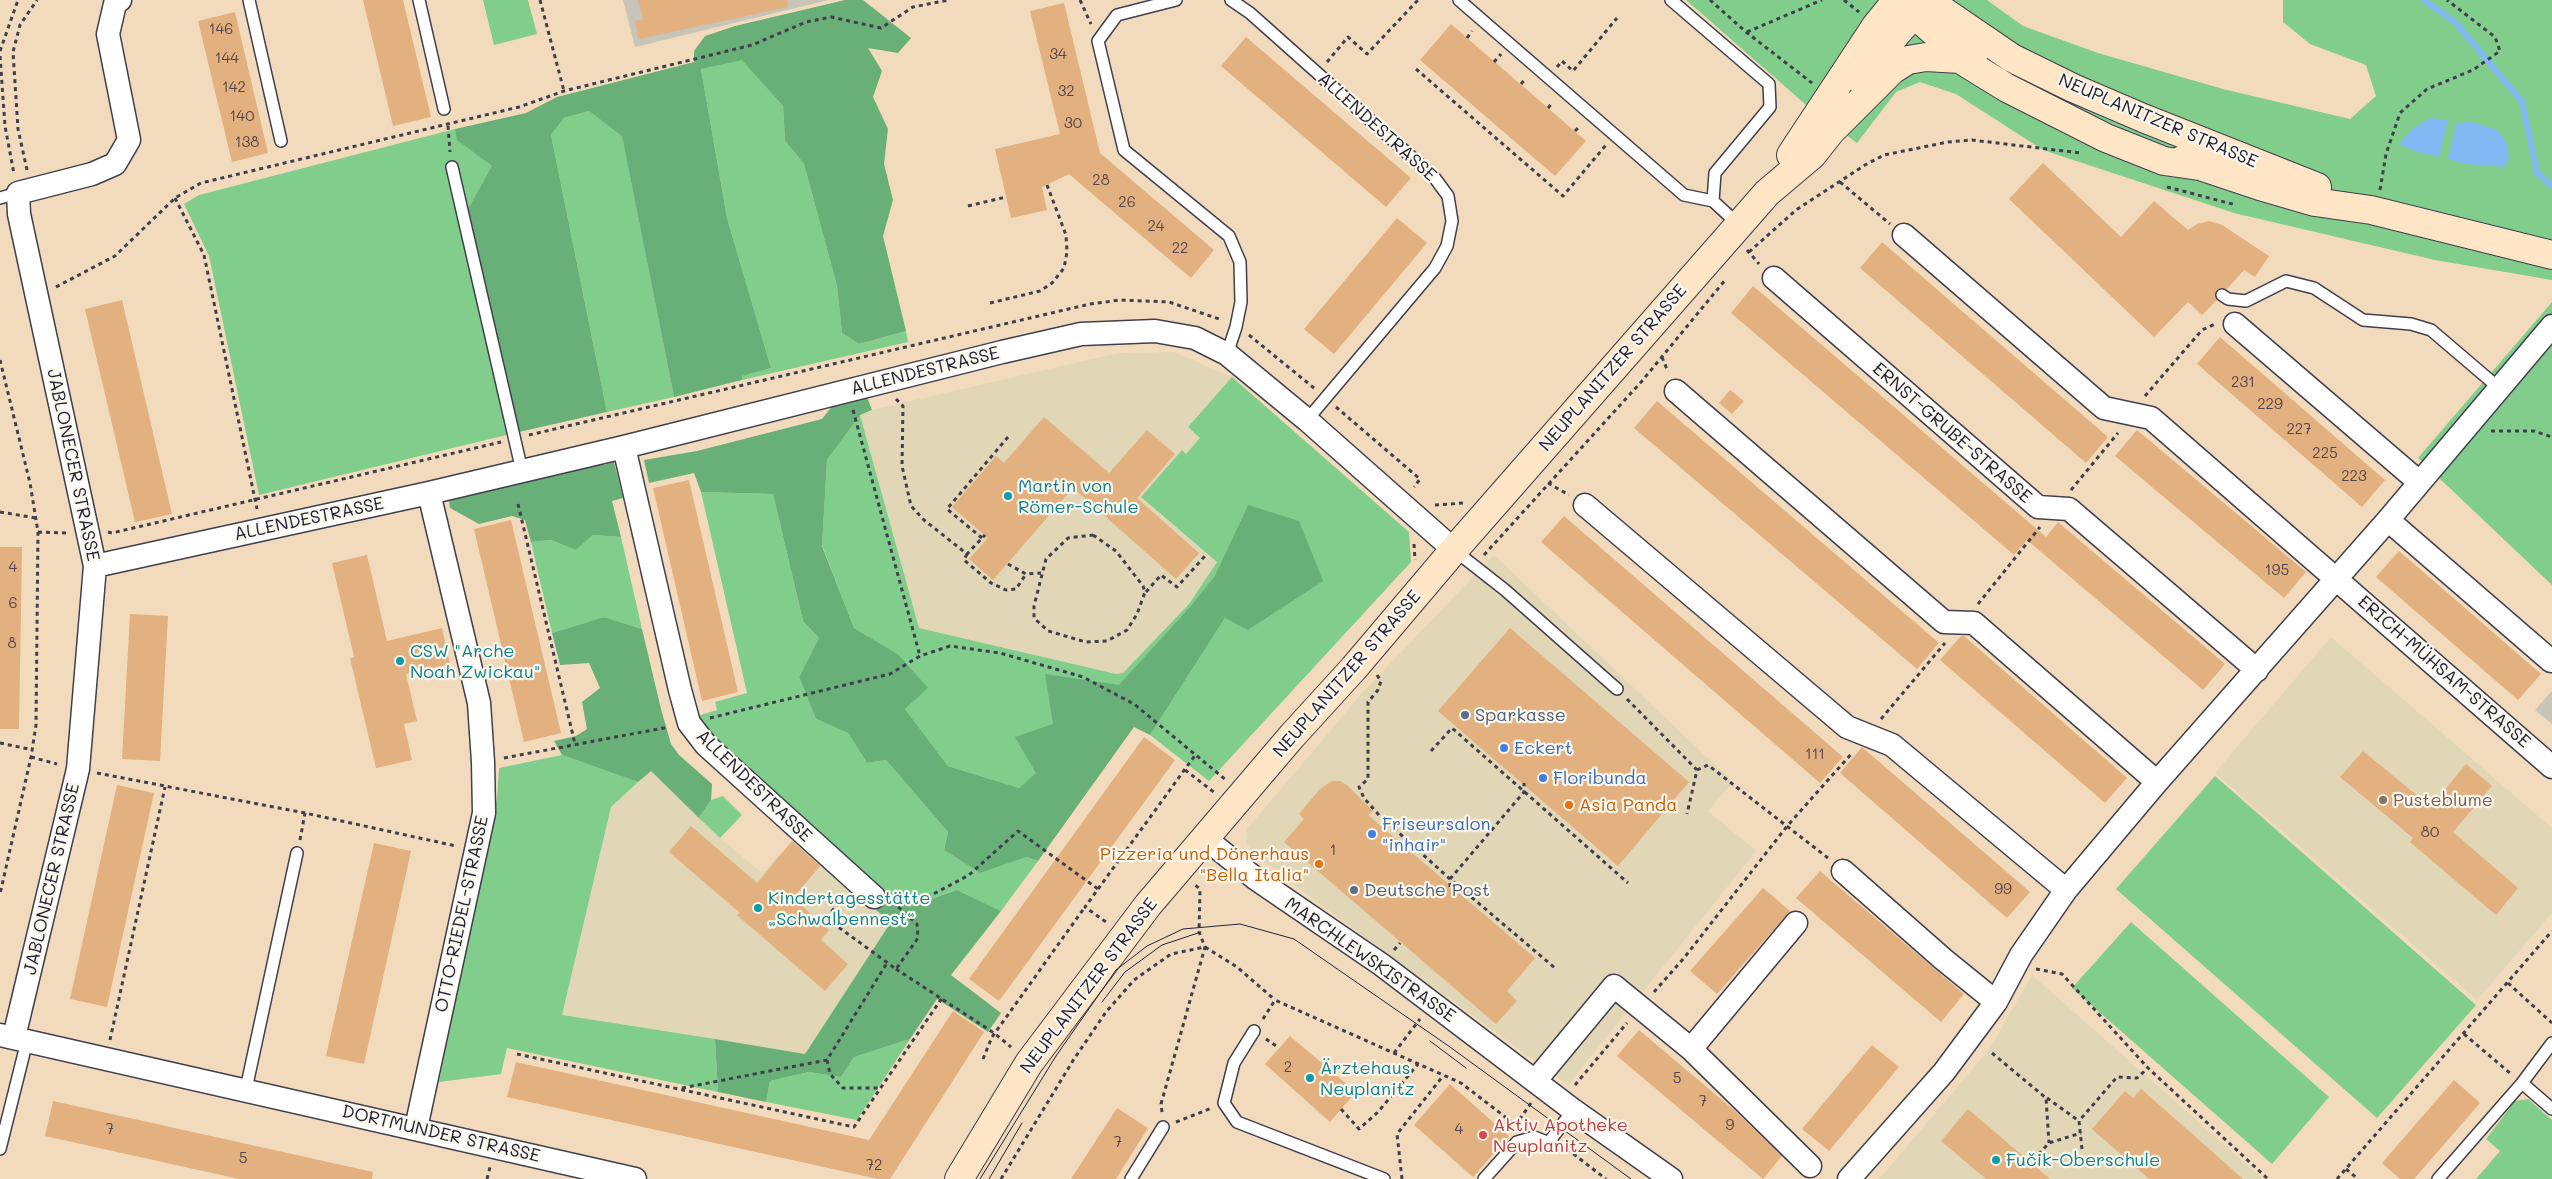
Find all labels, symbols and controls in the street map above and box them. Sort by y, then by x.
house number: 146 [209,20,233,38]
house number: 34 [1049,45,1067,63]
house number: 144 [215,49,239,67]
street label: ALLENDESTRASSE [1313,68,1441,186]
street label: NEUPLANITZER STRASSE [2055,69,2261,173]
house number: 142 [222,78,246,96]
house number: 32 [1057,82,1075,100]
house number: 140 [230,107,254,125]
house number: 30 [1064,114,1082,132]
house number: 138 [235,133,259,151]
house number: 28 [1092,171,1110,189]
house number: 26 [1118,193,1136,211]
house number: 24 [1147,217,1165,235]
house number: 22 [1172,239,1188,257]
street label: NEUPLANITZER STRASSE [1535,280,1691,456]
street label: ALLENDESTRASSE [848,342,1002,400]
street label: ERNST-GRUBE-STRASSE [1868,358,2036,508]
street label: JABLONECER STRASSE [42,367,104,563]
house number: 231 [2231,373,2255,391]
house number: 229 [2257,395,2283,413]
house number: 227 [2286,420,2312,438]
house number: 225 [2312,444,2338,462]
house number: 223 [2341,467,2367,485]
place label: Martin von Römer-Schule [1018,475,1139,518]
marker: Martin von Römer-Schule [1002,490,1014,502]
street label: ALLENDESTRASSE [232,493,386,545]
house number: 4 [9,558,17,576]
house number: 195 [2265,561,2289,579]
street label: NEUPLANITZER STRASSE [1269,586,1425,762]
street label: ERICH-MÜHSAM-STRASSE [2353,591,2535,753]
house number: 6 [8,594,18,612]
house number: 8 [7,634,17,652]
place label: CSW "Arche Noah Zwickau" [410,640,540,682]
marker: CSW "Arche Noah Zwickau" [394,655,406,667]
place label: Sparkasse [1475,704,1566,726]
marker: Sparkasse [1459,709,1471,721]
street label: ALLENDESTRASSE [692,725,816,847]
place label: Eckert [1514,737,1573,759]
marker: Eckert [1498,742,1510,754]
house number: 111 [1805,745,1825,763]
place label: Floribunda [1553,767,1647,789]
marker: Floribunda [1537,772,1549,784]
street label: JABLONECER STRASSE [19,781,85,977]
place label: Pusteblume [2393,789,2493,811]
place label: Asia Panda [1579,794,1677,816]
marker: Pusteblume [2377,794,2389,806]
marker: Asia Panda [1563,799,1575,811]
place label: Friseursalon "inhair" [1382,813,1491,856]
street label: OTTO-RIEDEL-STRASSE [431,814,493,1014]
house number: 80 [2421,823,2439,841]
marker: Friseursalon "inhair" [1366,828,1378,840]
house number: 1 [1330,841,1336,859]
place label: Pizzeria und Dönerhaus "Bella Italia" [1100,843,1309,886]
marker: Pizzeria und Dönerhaus "Bella Italia" [1313,858,1325,870]
place label: Deutsche Post [1364,879,1490,901]
house number: 99 [1994,880,2012,898]
marker: Deutsche Post [1348,884,1360,896]
place label: Kindertagesstätte „Schwalbennest“ [768,887,930,930]
street label: MARCHLEWSKISTRASSE [1281,893,1459,1027]
street label: NEUPLANITZER STRASSE [1016,894,1162,1078]
marker: Kindertagesstätte „Schwalbennest“ [752,902,764,914]
place label: Ärztehaus Neuplanitz [1320,1057,1415,1100]
house number: 2 [1284,1058,1292,1076]
house number: 5 [1673,1069,1681,1087]
marker: Ärztehaus Neuplanitz [1304,1072,1316,1084]
house number: 7 [1699,1092,1707,1110]
street label: DORTMUNDER STRASSE [340,1101,542,1167]
place label: Aktiv Apotheke Neuplanitz [1493,1114,1628,1156]
house number: 9 [1726,1116,1734,1134]
house number: 7 [106,1120,114,1138]
house number: 4 [1455,1120,1463,1138]
marker: Aktiv Apotheke Neuplanitz [1477,1129,1489,1141]
house number: 7 [1114,1133,1122,1151]
house number: 5 [239,1149,247,1167]
place label: Fučik-Oberschule [2006,1149,2160,1171]
marker: Fučik-Oberschule [1990,1154,2002,1166]
house number: 72 [866,1156,882,1174]

